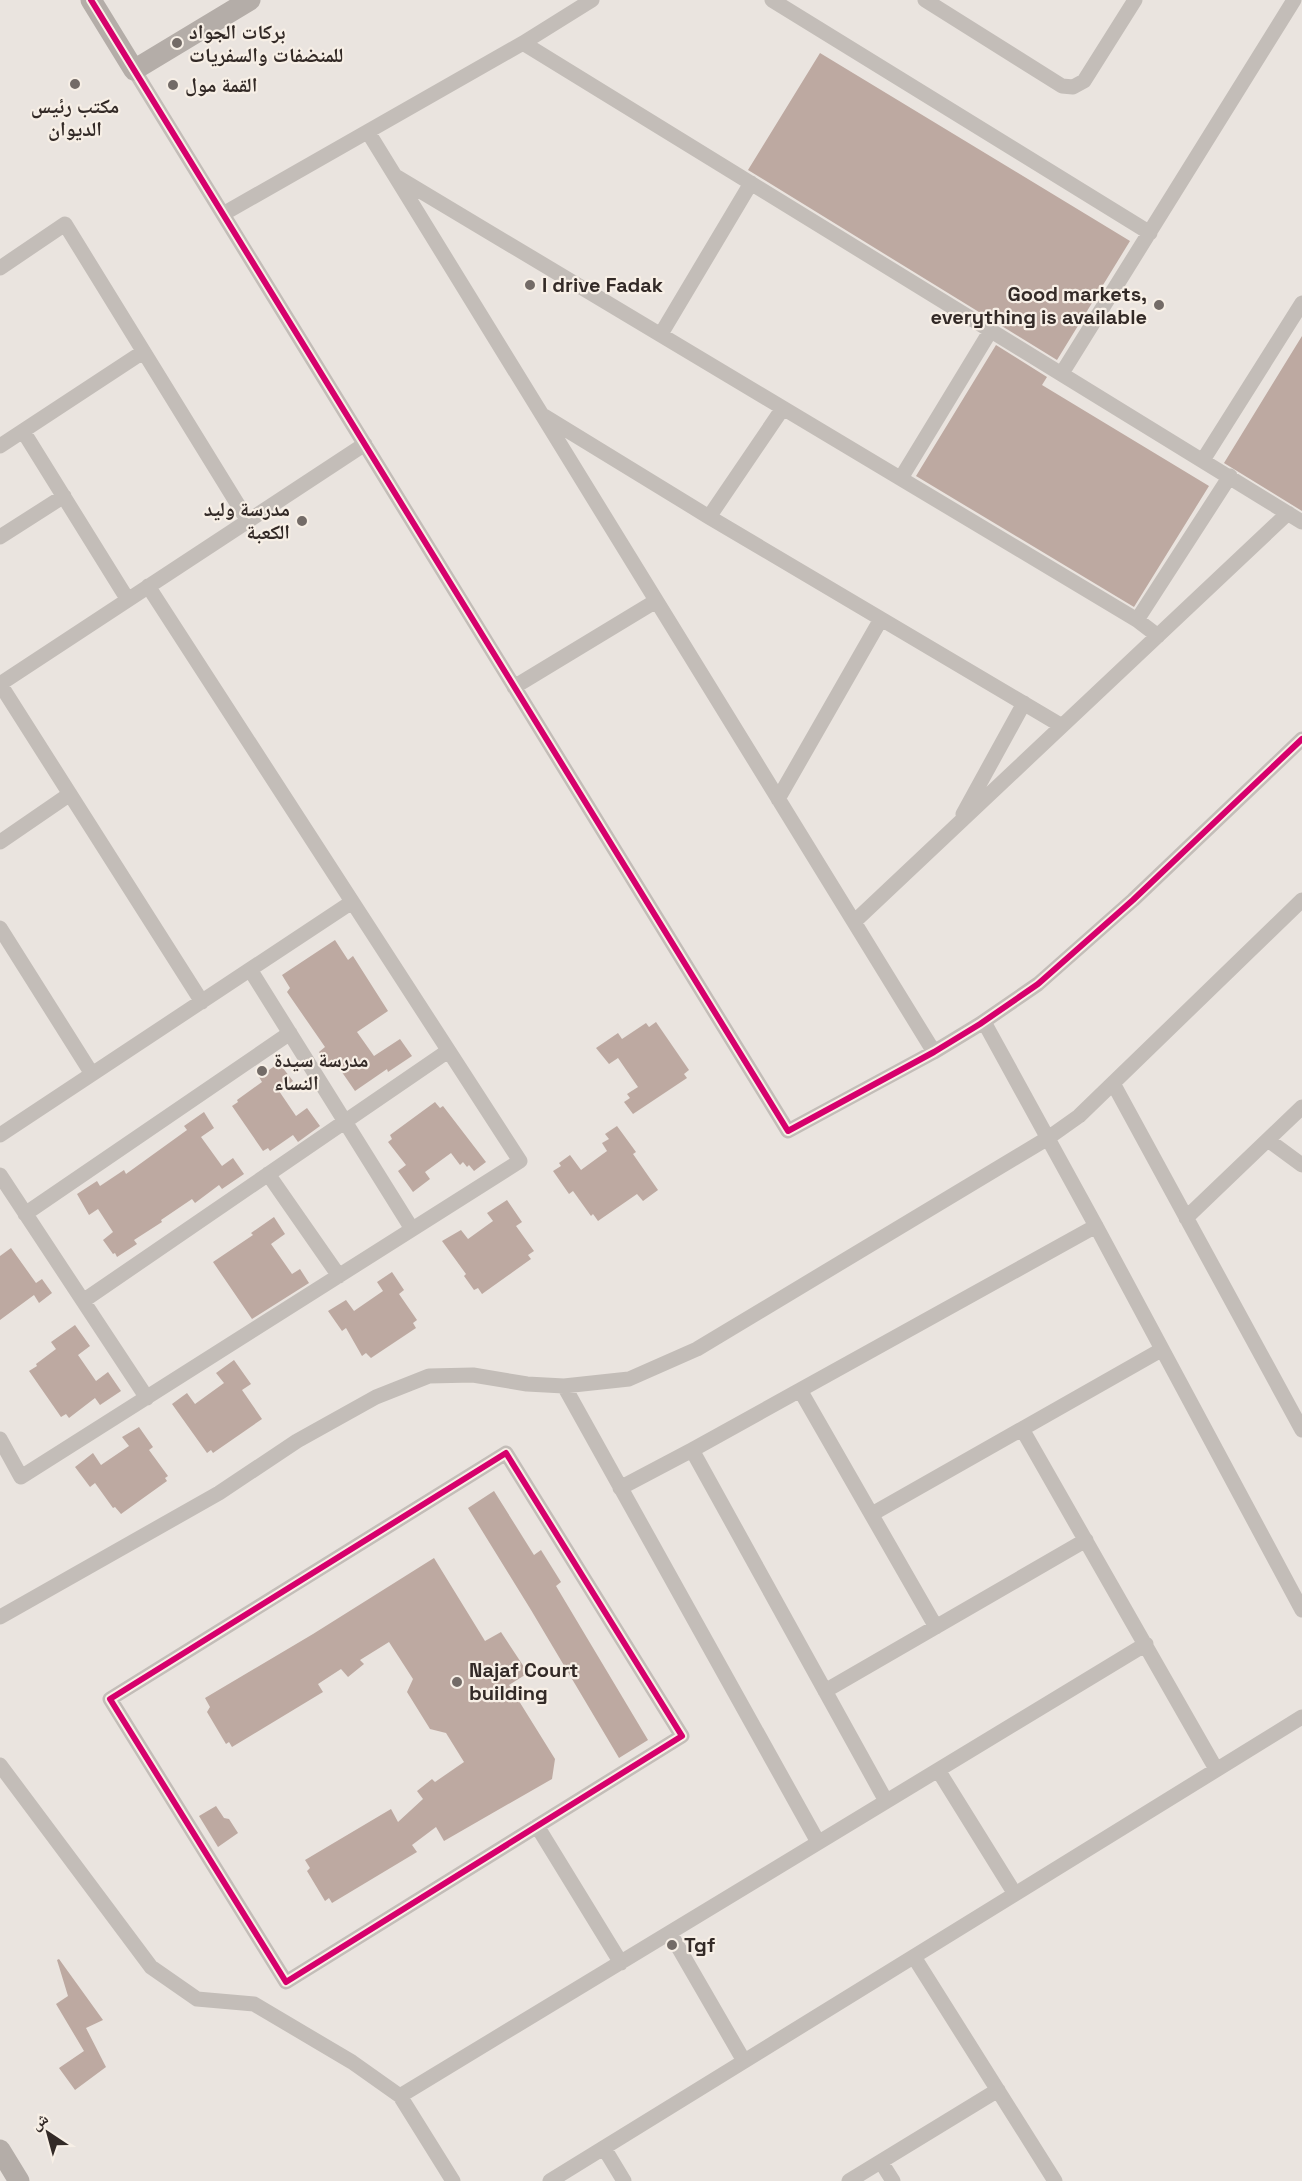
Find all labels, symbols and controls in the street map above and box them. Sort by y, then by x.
place label: بركات الجواد للمنضفات والسفريات [189,19,343,68]
marker: بركات الجواد للمنضفات والسفريات [170,36,184,50]
place label: القمة مول [185,72,257,98]
marker: مكتب رئيس الديوان [68,77,82,91]
marker: القمة مول [166,78,180,92]
place label: مكتب رئيس الديوان [31,93,119,142]
place label: I drive Fadak [542,272,663,298]
marker: I drive Fadak [523,278,537,292]
place label: Good markets, everything is available [930,281,1147,330]
marker: Good markets, everything is available [1152,298,1166,312]
place label: مدرسة وليد الكعبة [204,496,290,545]
marker: مدرسة وليد الكعبة [295,514,309,528]
place label: مدرسة سيدة النساء [274,1047,369,1096]
marker: مدرسة سيدة النساء [255,1064,269,1078]
place label: Najaf Court building [469,1657,578,1706]
marker: Najaf Court building [450,1675,464,1689]
place label: Tgf [684,1932,716,1958]
marker: Tgf [665,1938,679,1952]
north arrow [18,2103,78,2163]
text: ش [26,2108,53,2135]

